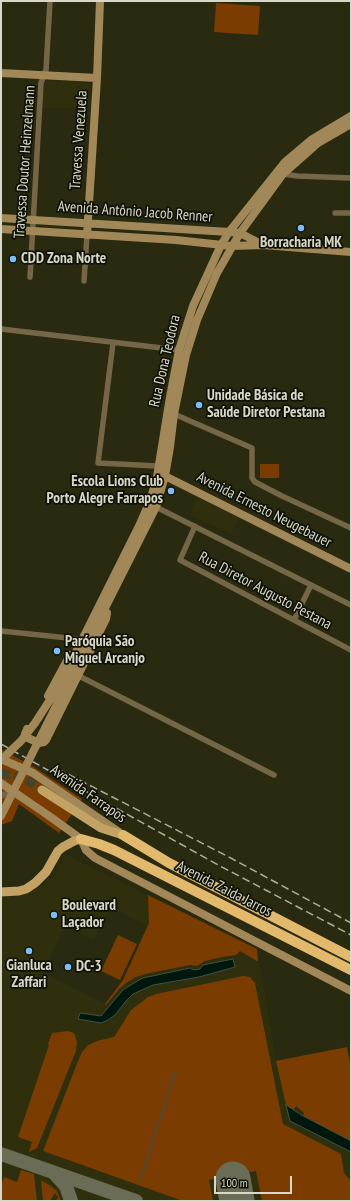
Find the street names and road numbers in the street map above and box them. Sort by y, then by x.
street label: Travessa Doutor Heinzelmann [11,85,39,239]
street label: Travessa Venezuela [67,90,91,190]
street label: Avenida Antônio Jacob Renner [57,198,213,226]
street label: Rua Dona Teodora [146,313,184,409]
street label: Avenida Ernesto Neugebauer [194,468,334,552]
street label: Rua Diretor Augusto Pestana [196,548,334,634]
street label: Avenida Farrapos [47,761,129,827]
street label: Avenida Zaida Jarros [173,857,275,921]

